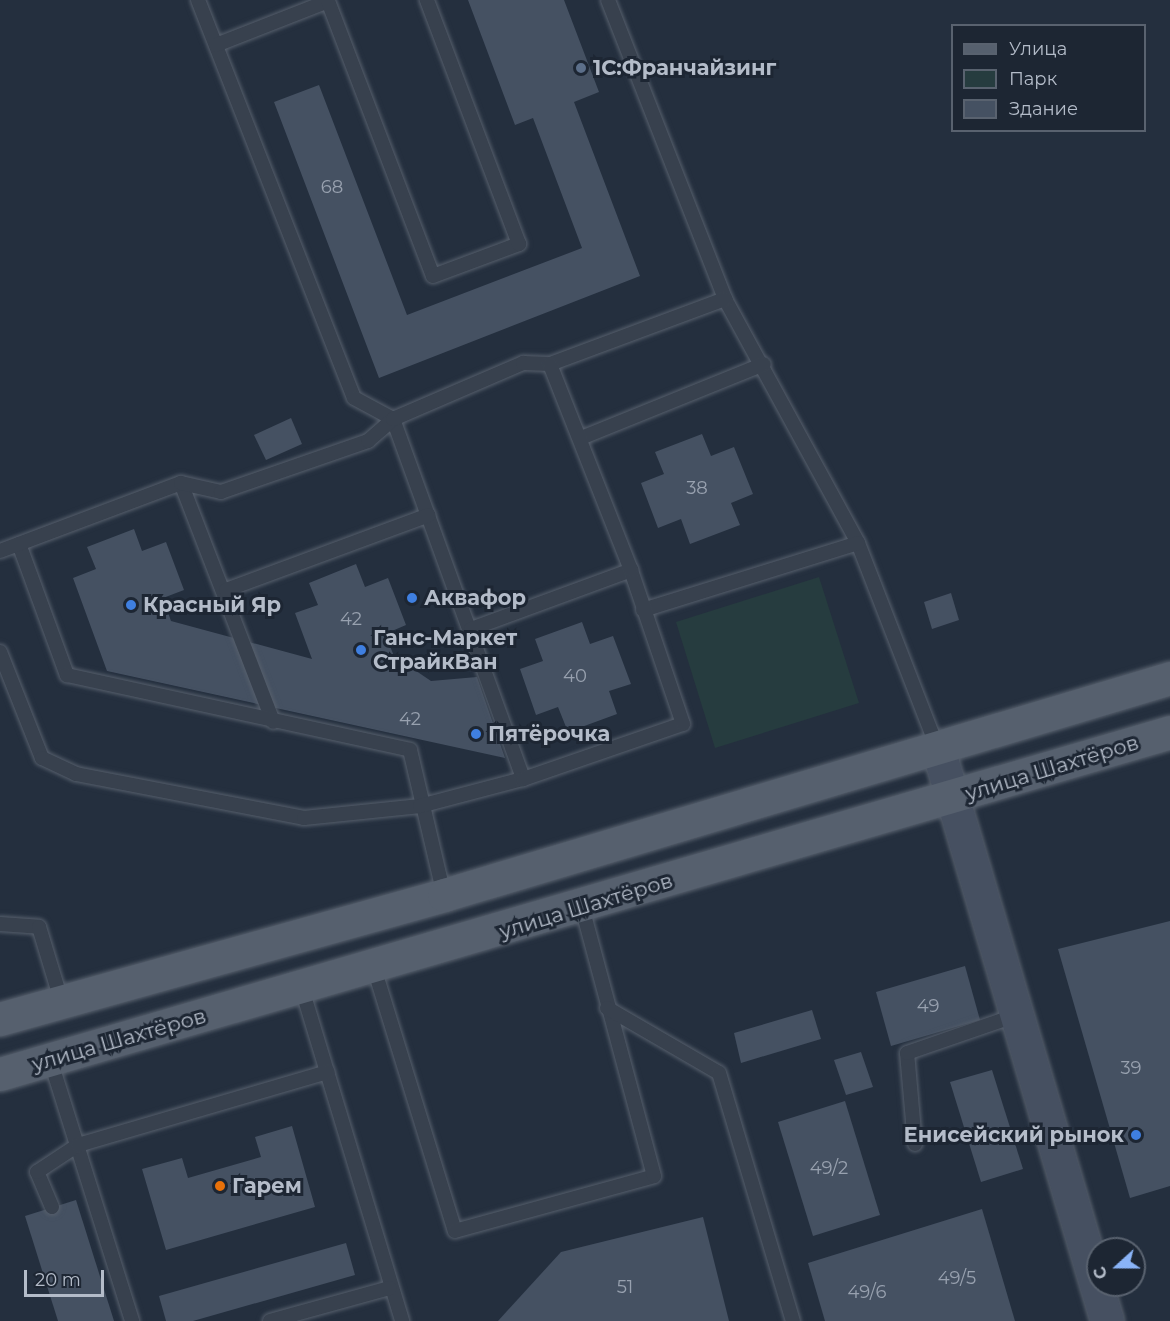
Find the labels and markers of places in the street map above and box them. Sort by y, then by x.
place label: 1С:Франчайзинг [593,55,776,81]
marker: 1С:Франчайзинг [574,61,588,75]
place label: Аквафор [424,585,526,611]
marker: Аквафор [405,591,419,605]
place label: Красный Яр [143,592,281,618]
marker: Красный Яр [124,598,138,612]
place label: Ганс-Маркет СтрайкВан [373,625,517,675]
marker: Ганс-Маркет СтрайкВан [354,643,368,657]
place label: Пятёрочка [488,721,610,747]
marker: Пятёрочка [469,727,483,741]
place label: Енисейский рынок [904,1122,1124,1148]
marker: Енисейский рынок [1129,1128,1143,1142]
place label: Гарем [232,1173,302,1199]
marker: Гарем [213,1179,227,1193]

